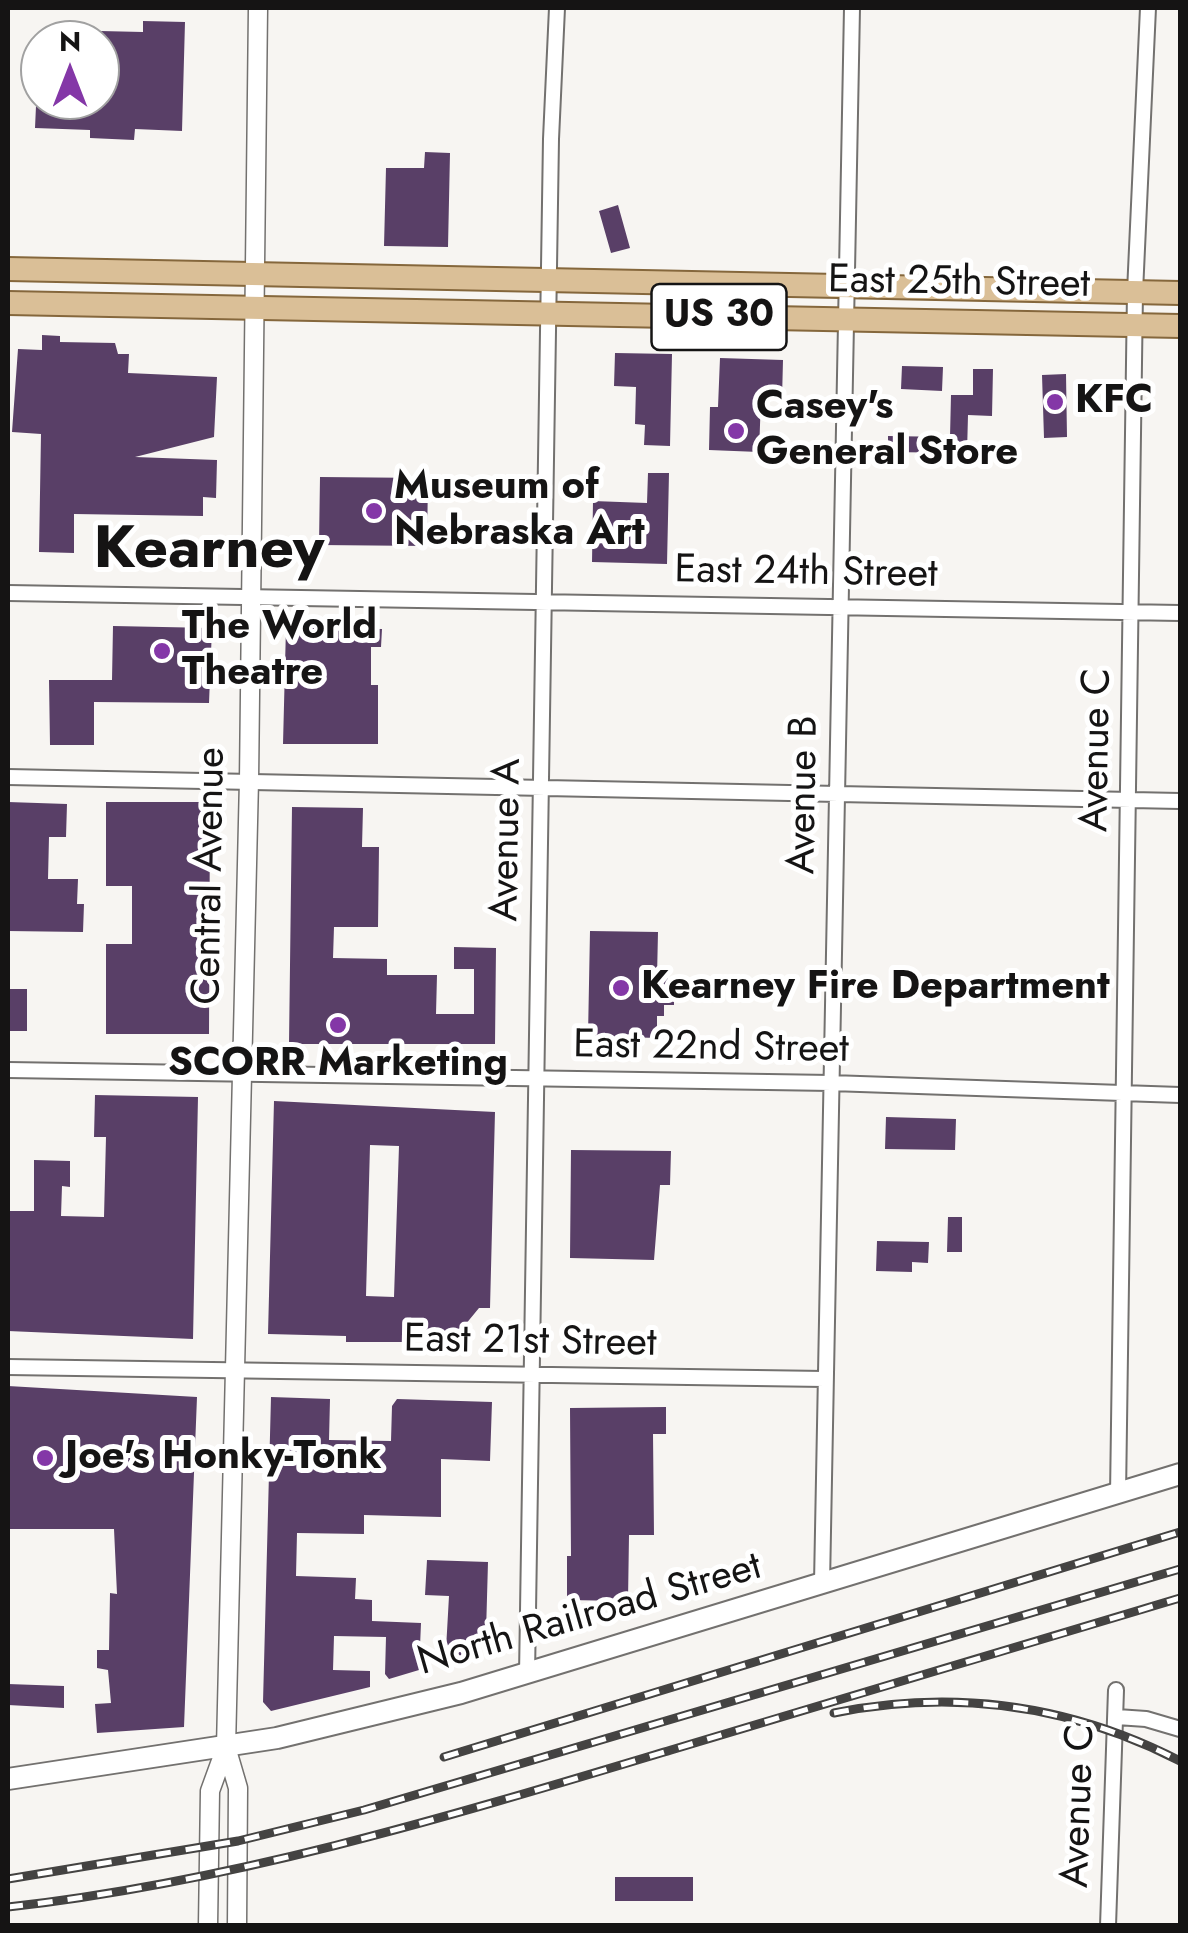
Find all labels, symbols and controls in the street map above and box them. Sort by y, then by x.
north arrow [20,20,120,120]
text: N [59,21,81,62]
street label: East 25th Street [827,258,1091,310]
road number: US 30 [652,284,786,350]
place label: KFC [1075,378,1153,426]
place label: Casey's General Store [756,384,1018,478]
marker: KFC [1044,391,1066,413]
marker: Casey's General Store [725,420,747,442]
place label: Museum of Nebraska Art [394,464,645,558]
marker: Museum of Nebraska Art [363,500,385,522]
district label: Kearney [94,517,324,589]
street label: East 24th Street [674,548,938,600]
place label: The World Theatre [182,604,377,698]
marker: The World Theatre [151,640,173,662]
street label: Avenue C [1073,668,1123,832]
street label: Avenue B [780,715,830,875]
street label: Central Avenue [185,747,237,1005]
street label: Avenue A [483,758,533,922]
place label: Kearney Fire Department [641,964,1110,1012]
marker: Kearney Fire Department [610,977,632,999]
marker: SCORR Marketing [327,1014,349,1036]
street label: East 22nd Street [573,1023,849,1075]
place label: SCORR Marketing [168,1041,508,1089]
street label: East 21st Street [403,1317,657,1369]
place label: Joe's Honky-Tonk [65,1434,382,1482]
marker: Joe's Honky-Tonk [34,1447,56,1469]
street label: North Railroad Street [413,1544,767,1688]
street label: Avenue C [1053,1723,1107,1889]

